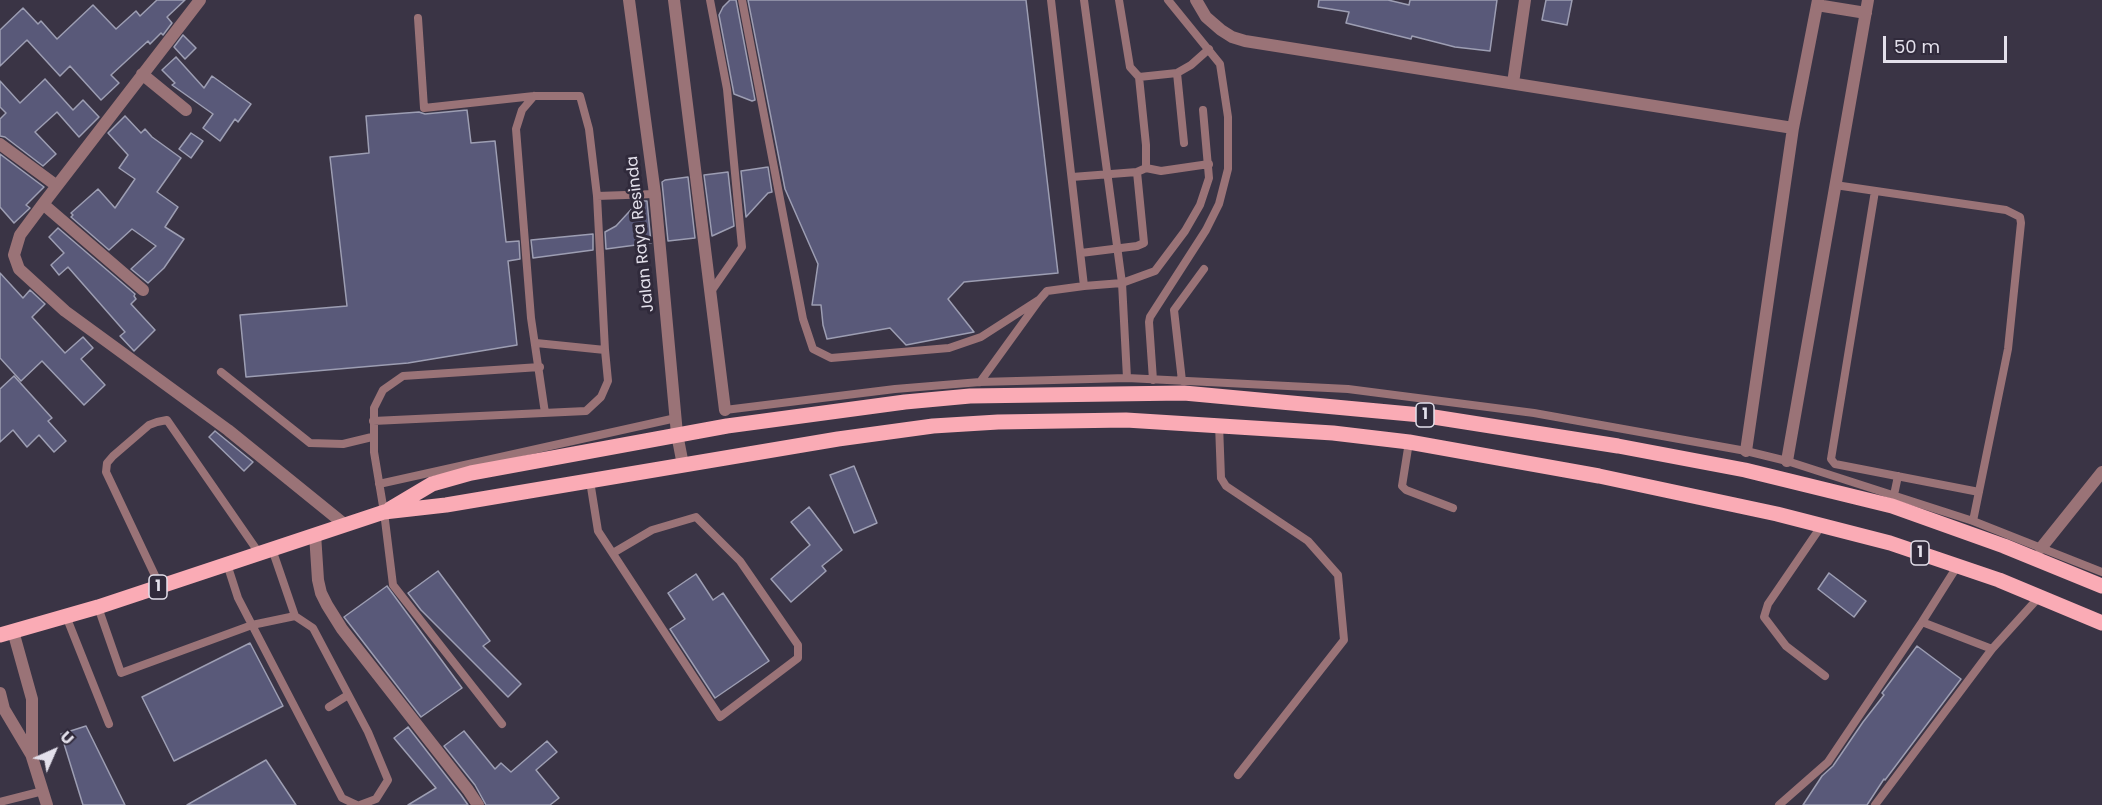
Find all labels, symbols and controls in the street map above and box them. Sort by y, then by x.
scale bar [1886,24,2010,62]
text: 50 m [1894,34,1940,59]
street label: Jalan Raya Resinda [623,155,659,313]
road number: 1 [1416,403,1434,427]
road number: 1 [1911,541,1929,565]
road number: 1 [149,575,167,599]
north arrow [24,721,84,781]
text: U [55,726,79,750]

